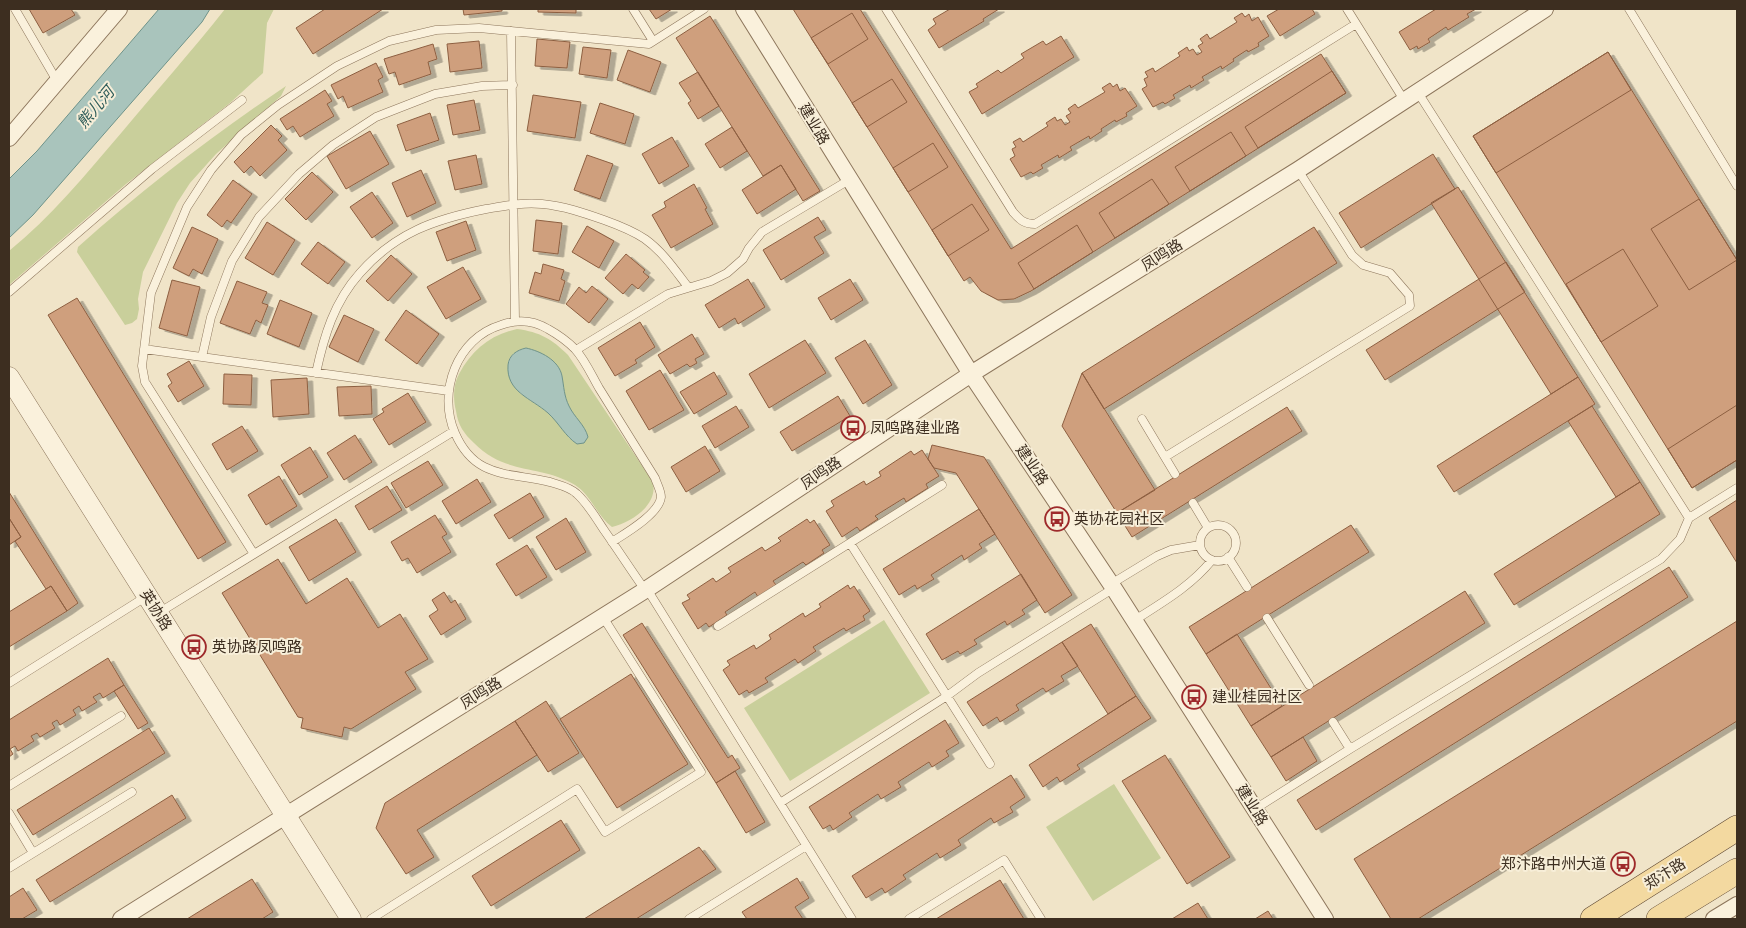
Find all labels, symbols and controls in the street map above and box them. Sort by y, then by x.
water label: 熊儿河 [72,80,120,132]
street label: 建业路 [795,100,834,148]
street label: 凤鸣路 [1138,235,1186,275]
bus stop icon: 凤鸣路建业路 [840,415,866,441]
place label: 凤鸣路建业路 [870,418,960,437]
street label: 建业路 [1012,441,1053,489]
street label: 凤鸣路 [797,452,845,493]
bus stop icon: 英协花园社区 [1044,506,1070,532]
place label: 英协花园社区 [1074,509,1164,528]
street label: 英协路 [136,586,176,634]
bus stop icon: 英协路凤鸣路 [181,634,207,660]
place label: 英协路凤鸣路 [212,637,302,656]
street label: 凤鸣路 [457,673,505,713]
bus stop icon: 建业桂园社区 [1181,684,1207,710]
place label: 建业桂园社区 [1212,687,1302,706]
street label: 建业路 [1232,781,1272,829]
bus stop icon: 郑汴路中州大道 [1610,851,1636,877]
place label: 郑汴路中州大道 [1501,854,1606,873]
street label: 郑汴路 [1641,854,1689,894]

